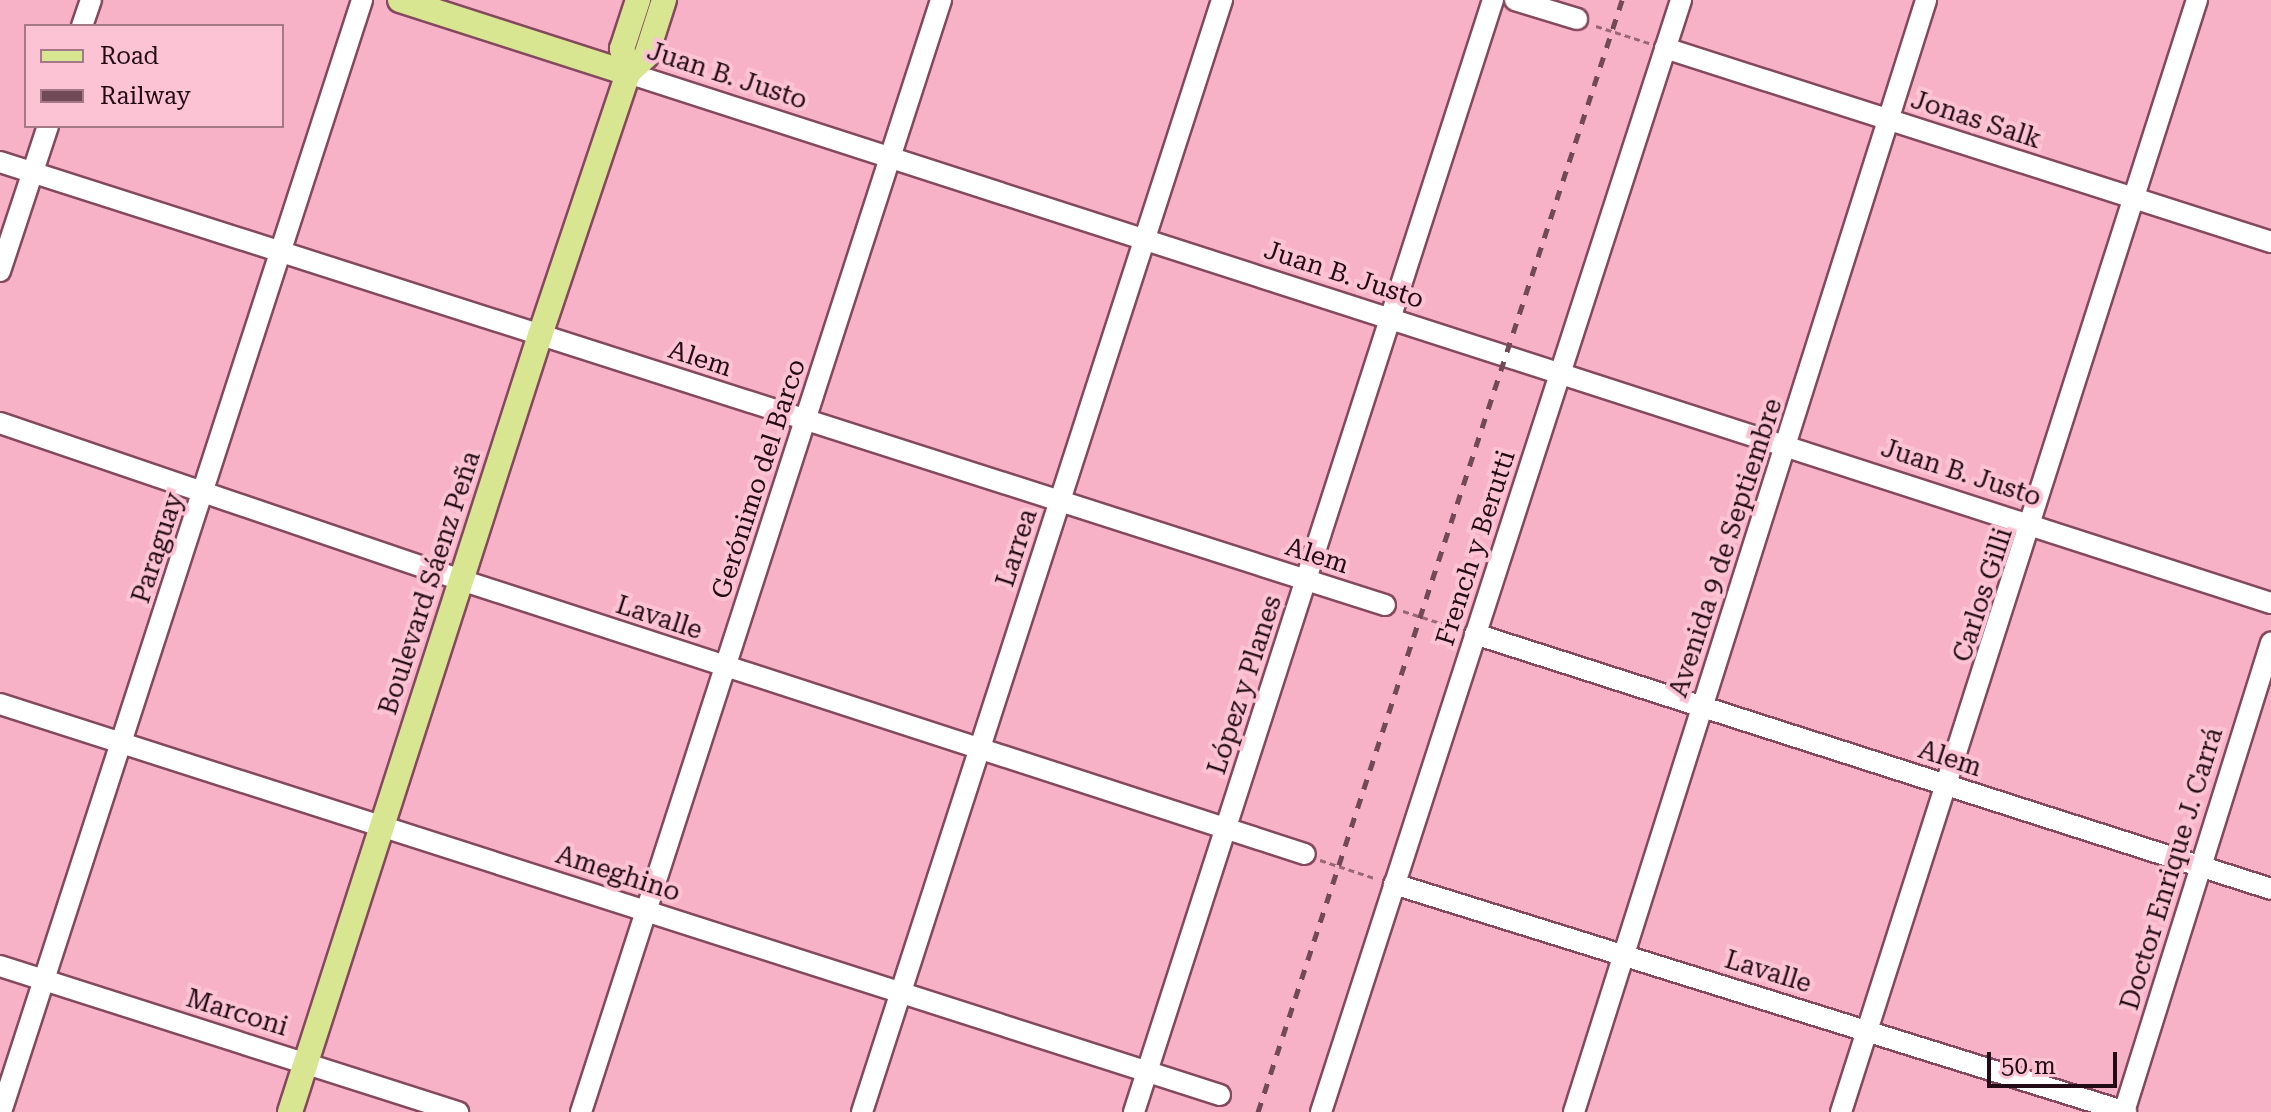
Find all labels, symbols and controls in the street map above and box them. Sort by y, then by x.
legend [24,24,284,128]
street label: Juan B. Justo [643,35,811,117]
text: Road [100,42,159,70]
text: Railway [100,82,191,110]
street label: Jonas Salk [1907,84,2045,156]
street label: Juan B. Justo [1260,234,1428,316]
street label: Alem [664,334,736,384]
street label: Gerónimo del Barco [705,355,813,603]
street label: Avenida 9 de Septiembre [1663,395,1789,701]
street label: Juan B. Justo [1877,432,2045,514]
street label: French y Berutti [1430,446,1522,650]
street label: Boulevard Sáenz Peña [373,447,487,719]
street label: Paraguay [125,489,191,607]
street label: Larrea [990,505,1044,591]
street label: Carlos Gilli [1947,524,2019,666]
street label: Alem [1281,531,1353,581]
street label: Lavalle [612,589,706,647]
street label: López y Planes [1201,592,1289,778]
street label: Doctor Enrique J. Carrá [2114,724,2230,1014]
street label: Alem [1914,734,1986,784]
street label: Ameghino [552,839,684,909]
street label: Lavalle [1721,944,1815,1000]
street label: Marconi [182,983,292,1043]
scale bar [1991,1036,2121,1086]
text: 50 m [2001,1052,2056,1080]

